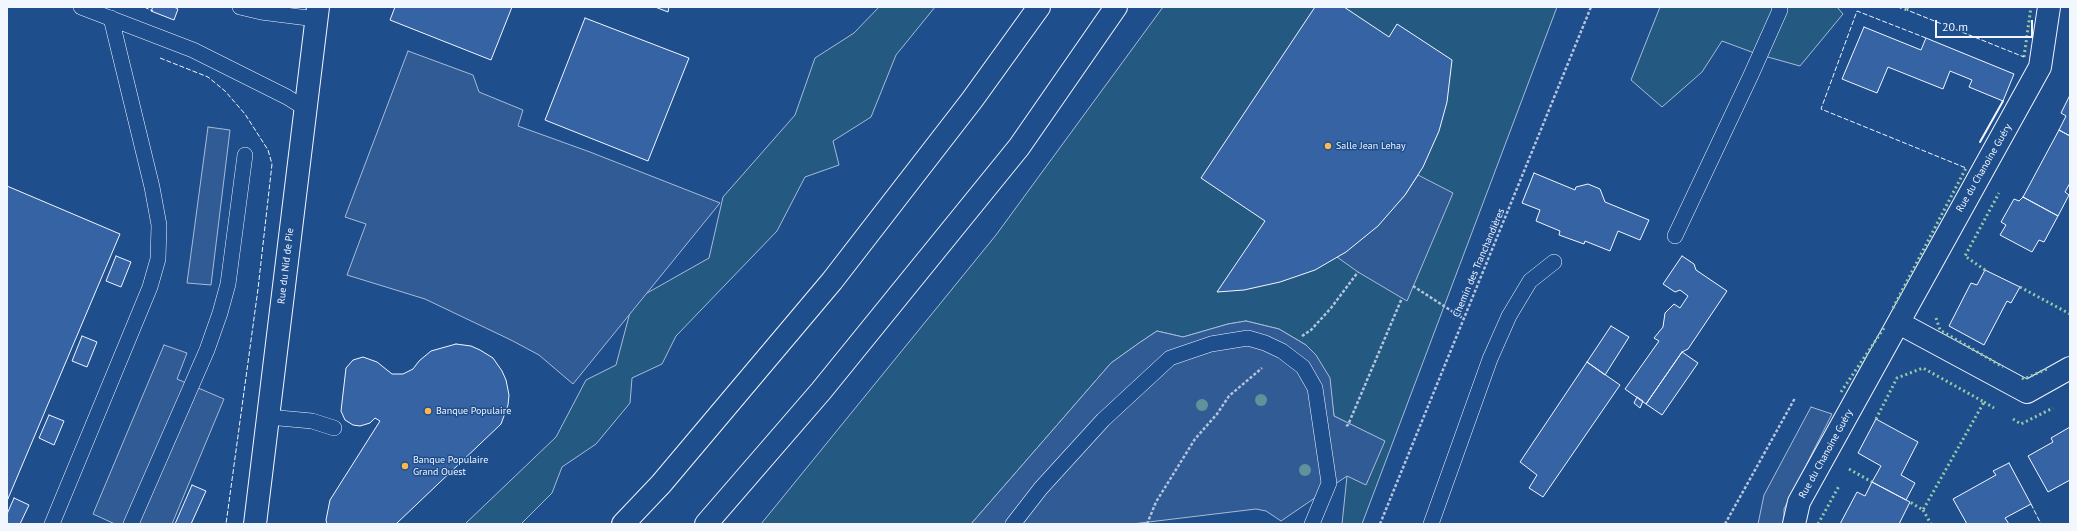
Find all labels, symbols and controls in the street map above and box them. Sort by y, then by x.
scale bar [1937,12,2035,38]
text: 20 m [1942,19,1968,34]
street label: Rue du Chanoine Guéry [1954,122,2014,214]
place label: Salle Jean Lehay [1336,140,1406,152]
marker: Salle Jean Lehay [1323,141,1333,151]
street label: Chemin des Tranchandières [1451,207,1507,319]
street label: Rue du Nid de Pie [275,227,297,305]
place label: Banque Populaire [436,405,511,417]
marker: Banque Populaire [423,406,433,416]
street label: Rue du Chanoine Guéry [1797,407,1855,501]
place label: Banque Populaire Grand Ouest [413,454,488,478]
marker: Banque Populaire Grand Ouest [400,461,410,471]

